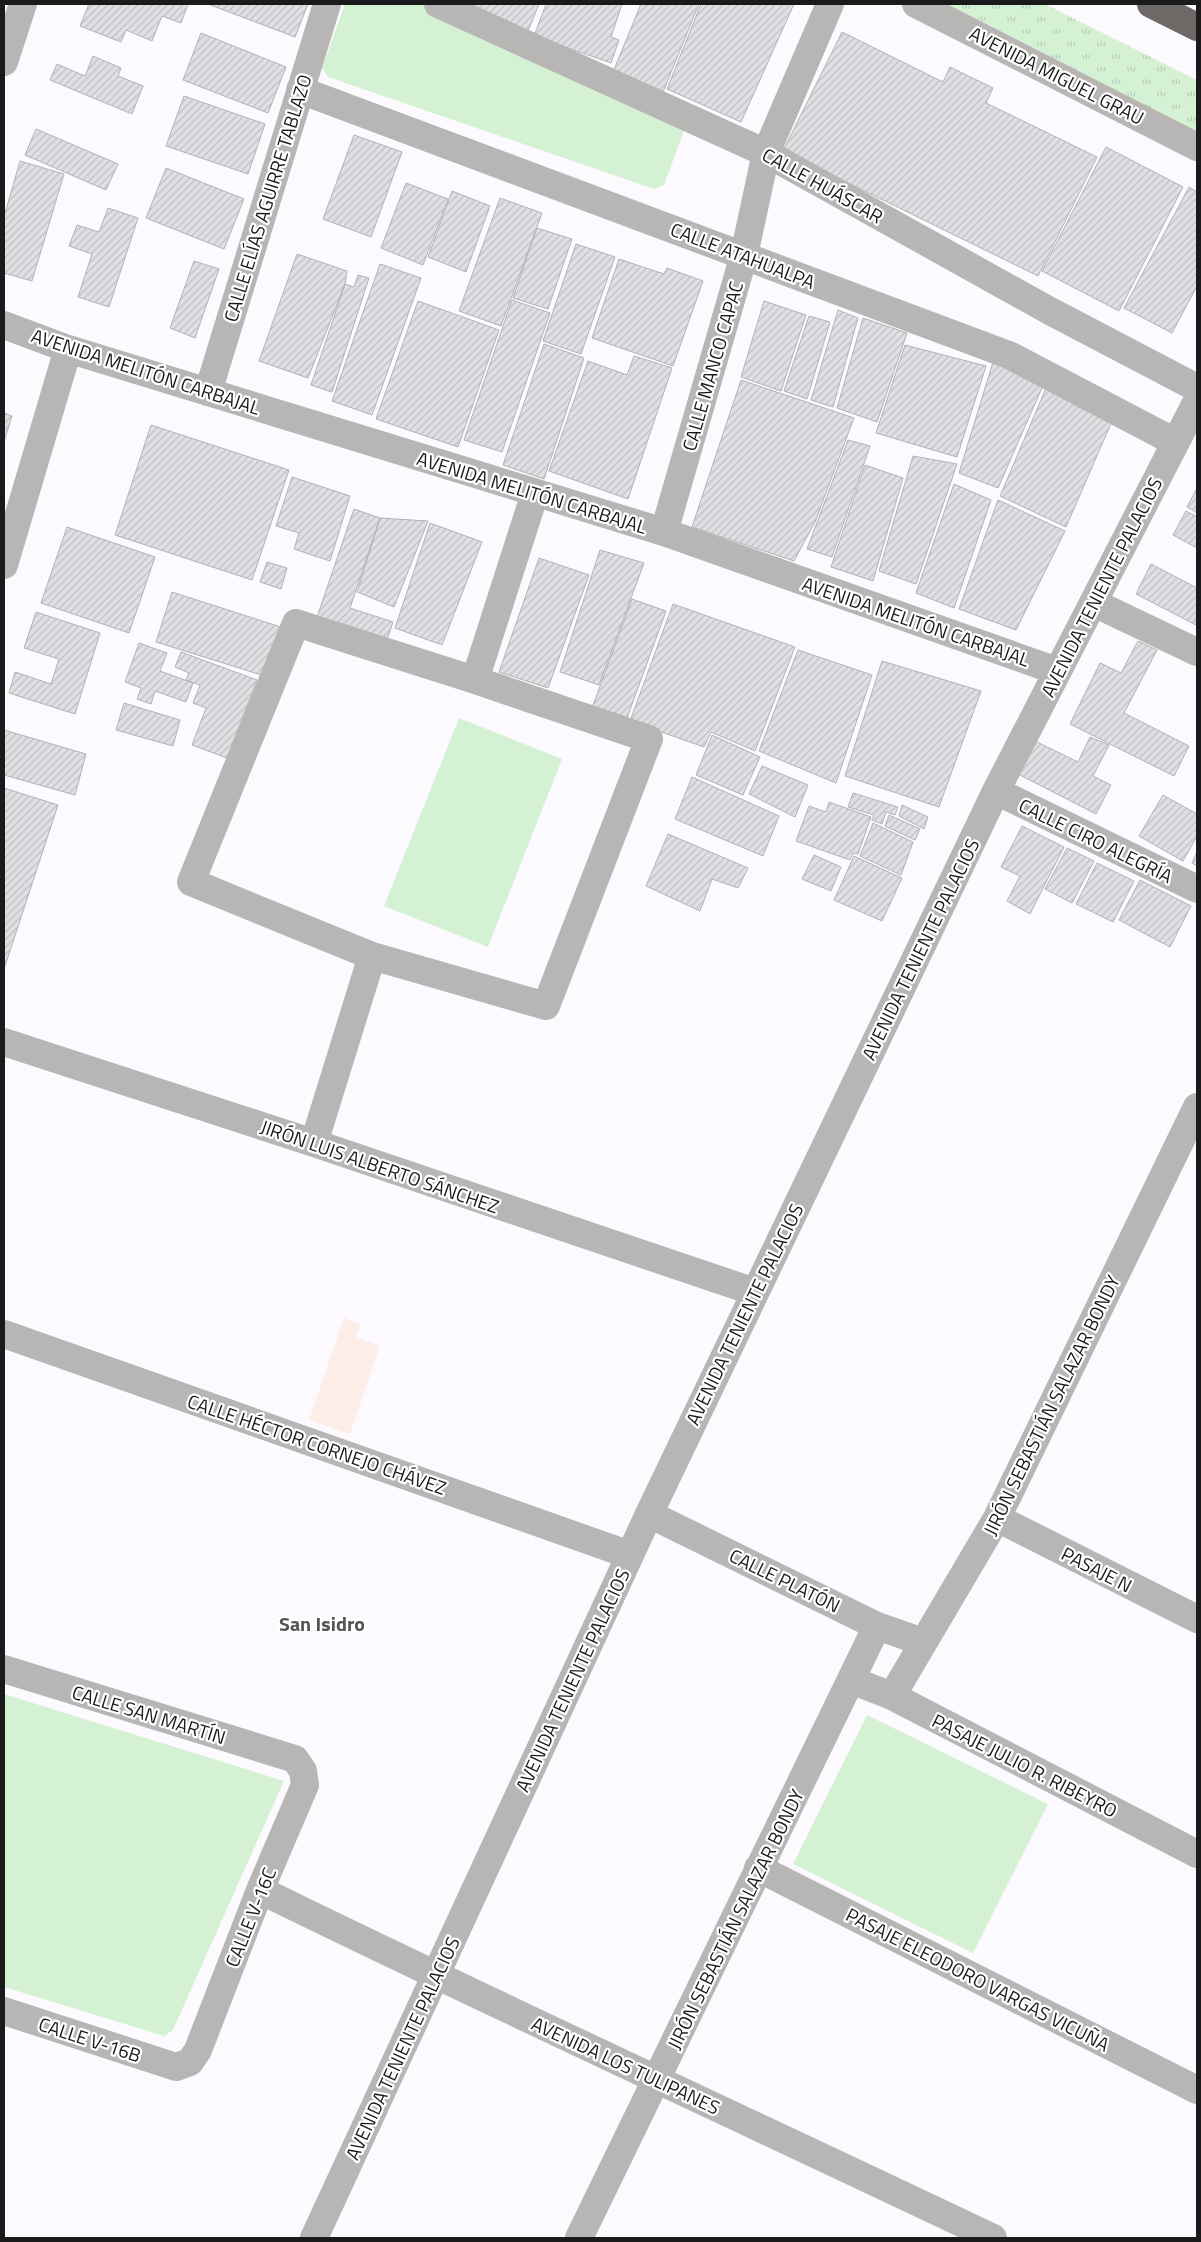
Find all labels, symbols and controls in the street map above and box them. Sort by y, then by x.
street label: AVENIDA MIGUEL GRAU [965,18,1149,132]
street label: CALLE ELÍAS AGUIRRE TABLAZO [215,71,319,325]
street label: CALLE HUÁSCAR [757,140,889,230]
street label: CALLE ATAHUALPA [666,214,820,296]
street label: CALLE MANCO CAPAC [674,278,750,454]
street label: AVENIDA MELITÓN CARBAJAL [28,320,264,422]
street label: AVENIDA MELITÓN CARBAJAL [414,443,650,541]
street label: AVENIDA TENIENTE PALACIOS [1033,472,1169,702]
street label: AVENIDA MELITÓN CARBAJAL [798,568,1034,674]
street label: CALLE CIRO ALEGRÍA [1014,790,1178,890]
street label: AVENIDA TENIENTE PALACIOS [854,833,986,1065]
street label: JIRÓN LUIS ALBERTO SÁNCHEZ [257,1112,503,1220]
street label: AVENIDA TENIENTE PALACIOS [678,1198,810,1430]
street label: JIRÓN SEBASTIÁN SALAZAR BONDY [975,1269,1127,1540]
street label: CALLE HÉCTOR CORNEJO CHÁVEZ [184,1386,450,1502]
street label: PASAJE N [1056,1539,1138,1599]
street label: CALLE PLATÓN [725,1541,845,1619]
street label: AVENIDA TENIENTE PALACIOS [507,1564,637,1796]
district label: San Isidro [279,1608,365,1639]
street label: CALLE SAN MARTÍN [69,1677,229,1751]
street label: PASAJE JULIO R. RIBEYRO [927,1706,1123,1824]
street label: JIRÓN SEBASTIÁN SALAZAR BONDY [659,1783,811,2054]
street label: CALLE V-16C [217,1863,283,1971]
street label: PASAJE ELEODORO VARGAS VICUÑA [841,1900,1115,2058]
street label: AVENIDA TENIENTE PALACIOS [337,1932,467,2164]
street label: CALLE V-16B [35,2009,145,2069]
street label: AVENIDA LOS TULIPANES [527,2009,725,2121]

